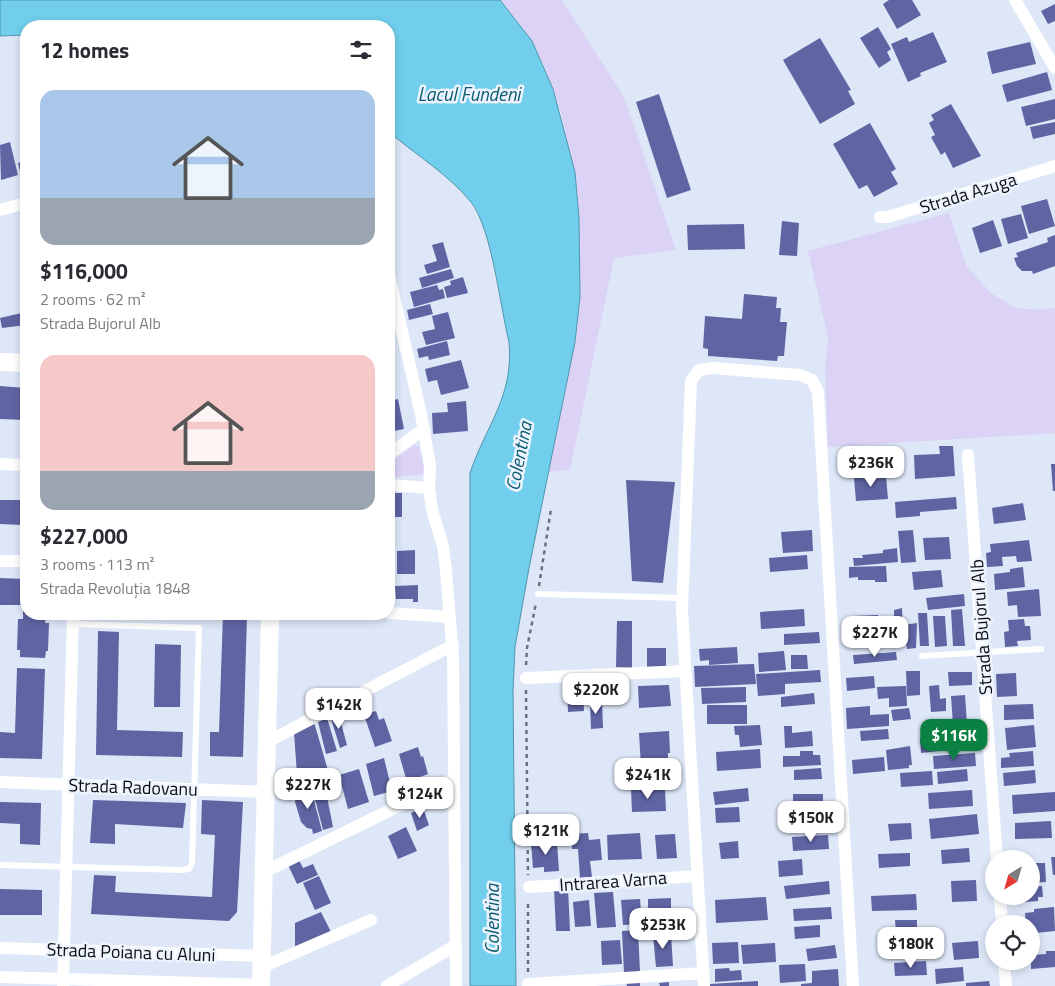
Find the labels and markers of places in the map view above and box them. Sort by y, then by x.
pin: $236K [836,446,906,488]
pin: $227K [840,616,910,658]
pin: $220K [561,672,631,715]
pin: $142K [304,688,374,730]
pin: $116K [919,718,989,761]
pin: $241K [613,758,683,800]
pin: $227K [273,768,343,810]
pin: $124K [385,776,455,819]
pin: $150K [776,800,846,843]
pin: $121K [511,814,581,856]
pin: $253K [628,908,698,950]
pin: $180K [876,926,946,969]

